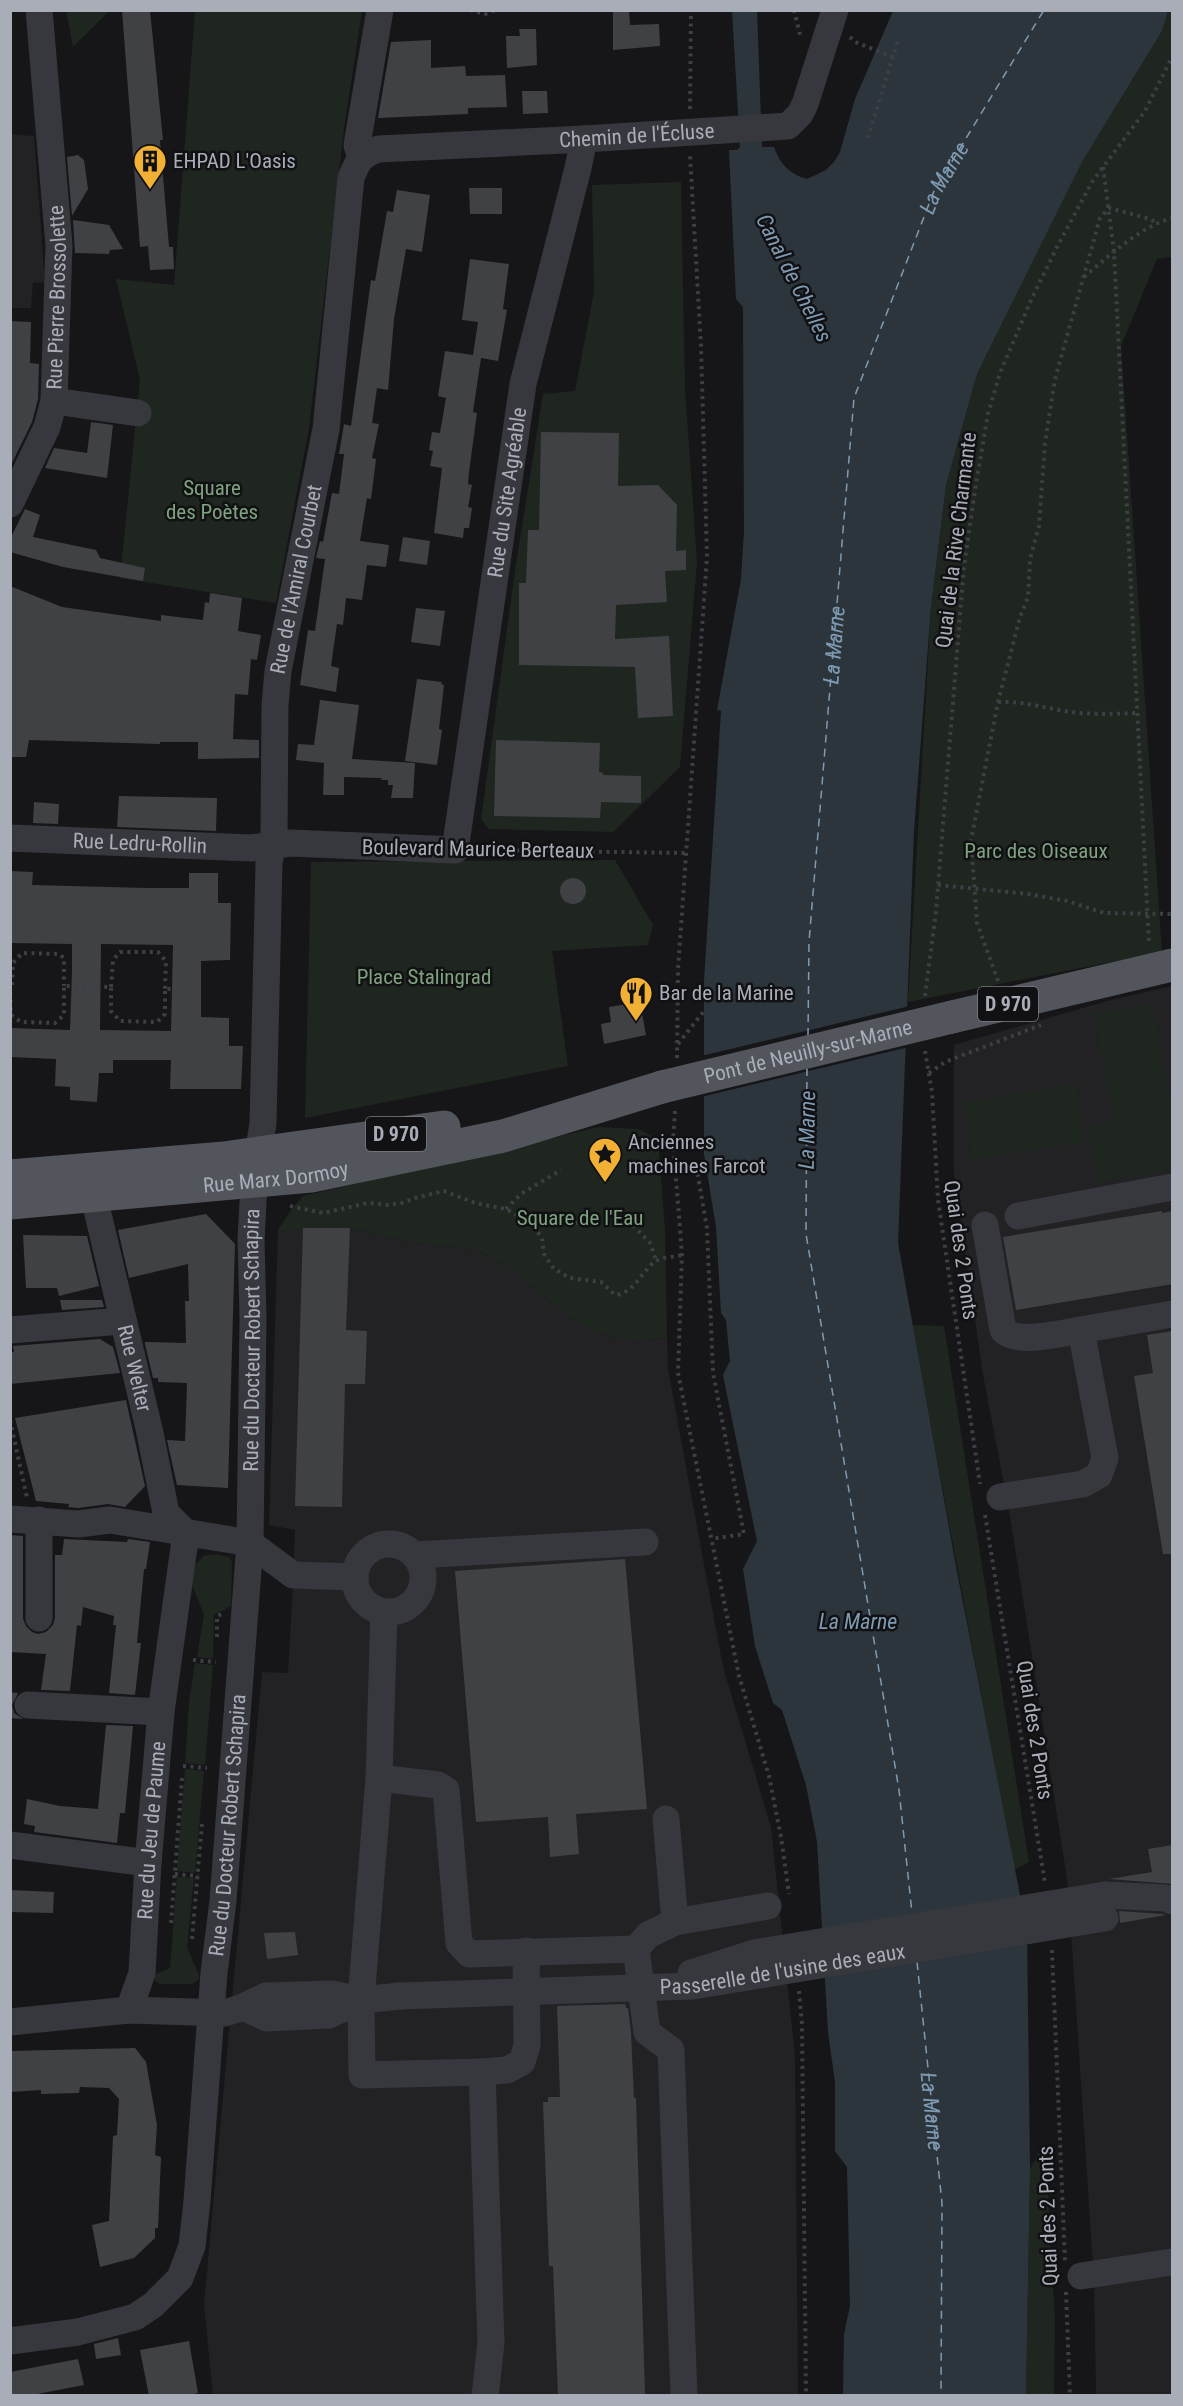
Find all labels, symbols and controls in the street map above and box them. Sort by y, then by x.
street label: Chemin de l'Écluse [559,119,715,152]
water label: La Marne [914,137,974,217]
building icon: EHPAD L'Oasis [132,143,168,190]
place label: EHPAD L'Oasis [173,149,296,173]
street label: Rue Pierre Brossolette [42,204,71,390]
water label: Canal de Chelles [751,210,837,346]
street label: Rue du Site Agréable [483,406,531,579]
street label: Quai de la Rive Charmante [931,431,981,649]
park label: Square des Poètes [166,476,258,524]
street label: Rue de l'Amiral Courbet [266,483,327,676]
water label: La Marne [818,605,849,685]
street label: Rue Ledru-Rollin [72,829,208,858]
street label: Boulevard Maurice Berteaux [362,835,594,863]
park label: Parc des Oiseaux [964,839,1108,863]
park label: Place Stalingrad [357,965,491,989]
restaurant icon: Bar de la Marine [618,975,654,1022]
place label: Bar de la Marine [659,981,794,1005]
road number: D 970 [978,987,1038,1021]
street label: Pont de Neuilly-sur-Marne [701,1015,915,1089]
water label: La Marne [794,1090,820,1170]
road number: D 970 [366,1117,426,1151]
place label: Anciennes machines Farcot [628,1130,765,1178]
place icon: Anciennes machines Farcot [587,1136,623,1183]
street label: Rue Marx Dormoy [202,1156,351,1198]
street label: Quai des 2 Ponts [939,1179,983,1321]
park label: Square de l'Eau [517,1206,643,1230]
street label: Rue du Docteur Robert Schapira [239,1208,265,1472]
street label: Rue Welter [113,1322,157,1414]
water label: La Marne [819,1609,897,1634]
street label: Quai des 2 Ponts [1012,1659,1058,1801]
street label: Rue du Docteur Robert Schapira [204,1693,251,1958]
street label: Rue du Jeu de Paume [133,1740,170,1920]
street label: Passerelle de l'usine des eaux [659,1939,907,1999]
water label: La Marne [916,2071,949,2152]
street label: Quai des 2 Ponts [1034,2145,1062,2287]

